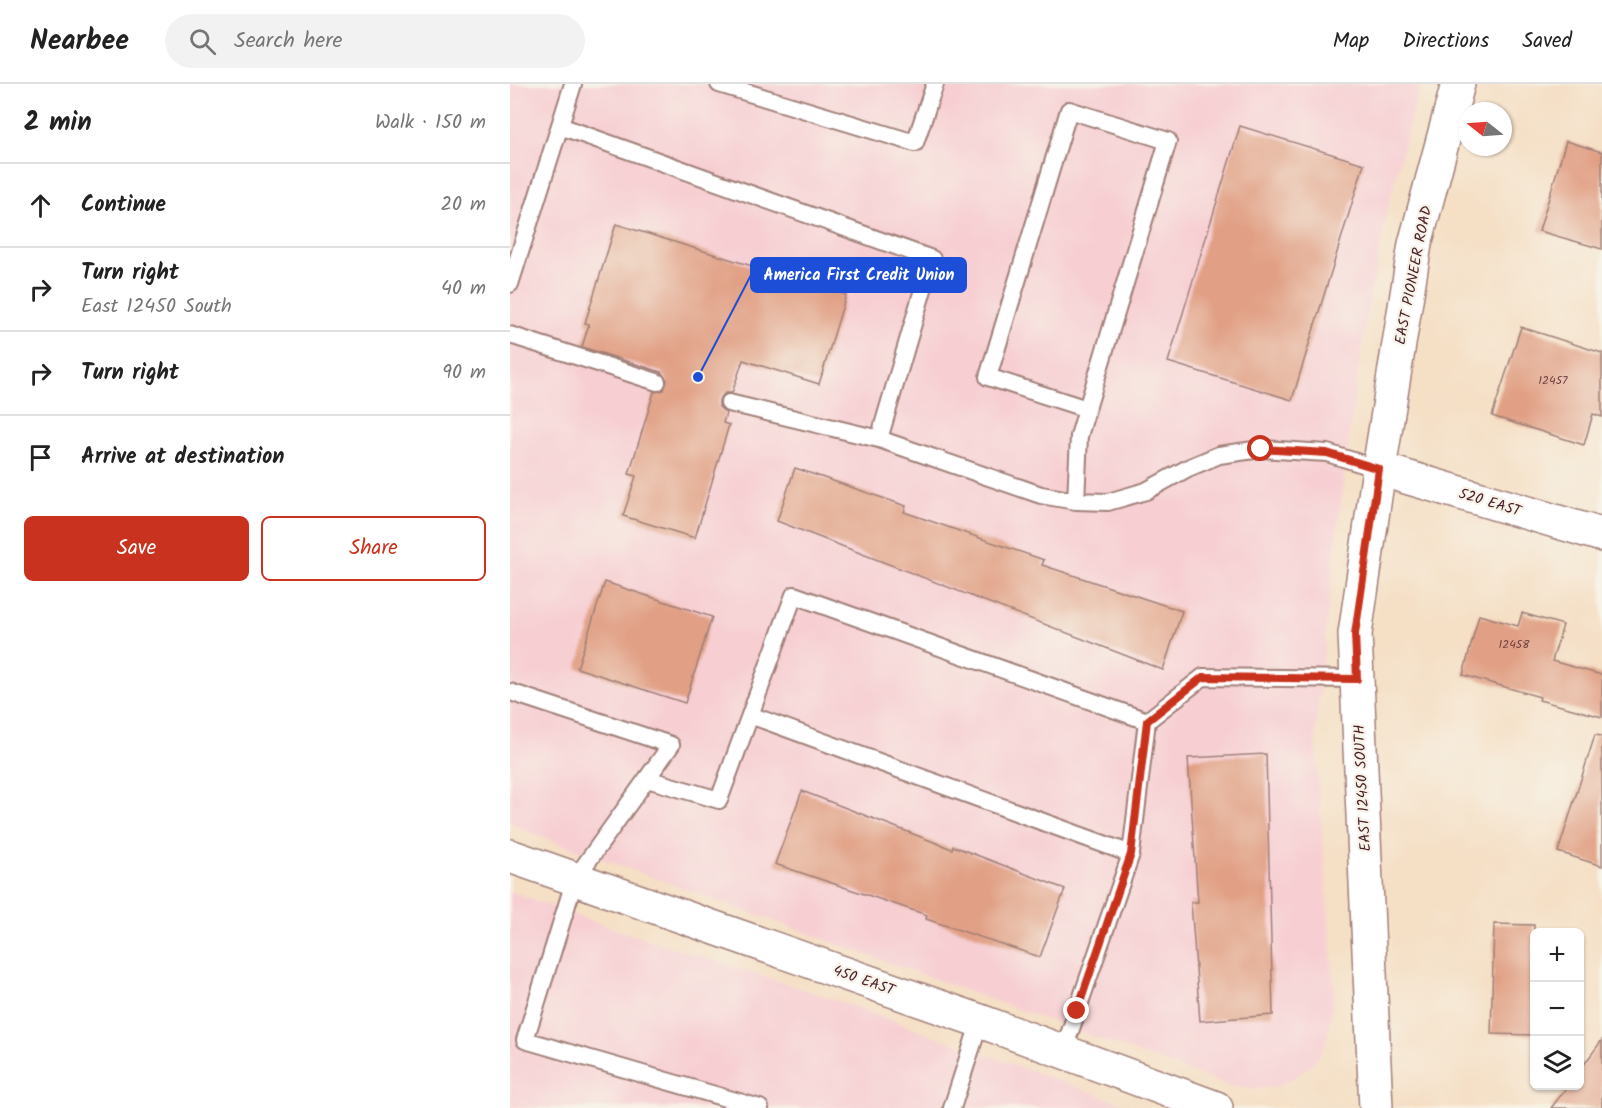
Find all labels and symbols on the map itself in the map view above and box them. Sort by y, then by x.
north arrow [1458,102,1512,156]
street label: EAST PIONEER ROAD [1389,203,1439,347]
callout: America First Credit Union [751,258,966,292]
text: America First Credit Union [764,263,955,288]
house number: 12457 [1538,371,1568,390]
route start [1247,435,1273,461]
street label: 520 EAST [1456,482,1526,524]
house number: 12458 [1498,635,1530,654]
street label: EAST 12450 SOUTH [1348,724,1378,852]
street label: 450 EAST [830,959,900,1003]
route end [1063,997,1089,1023]

